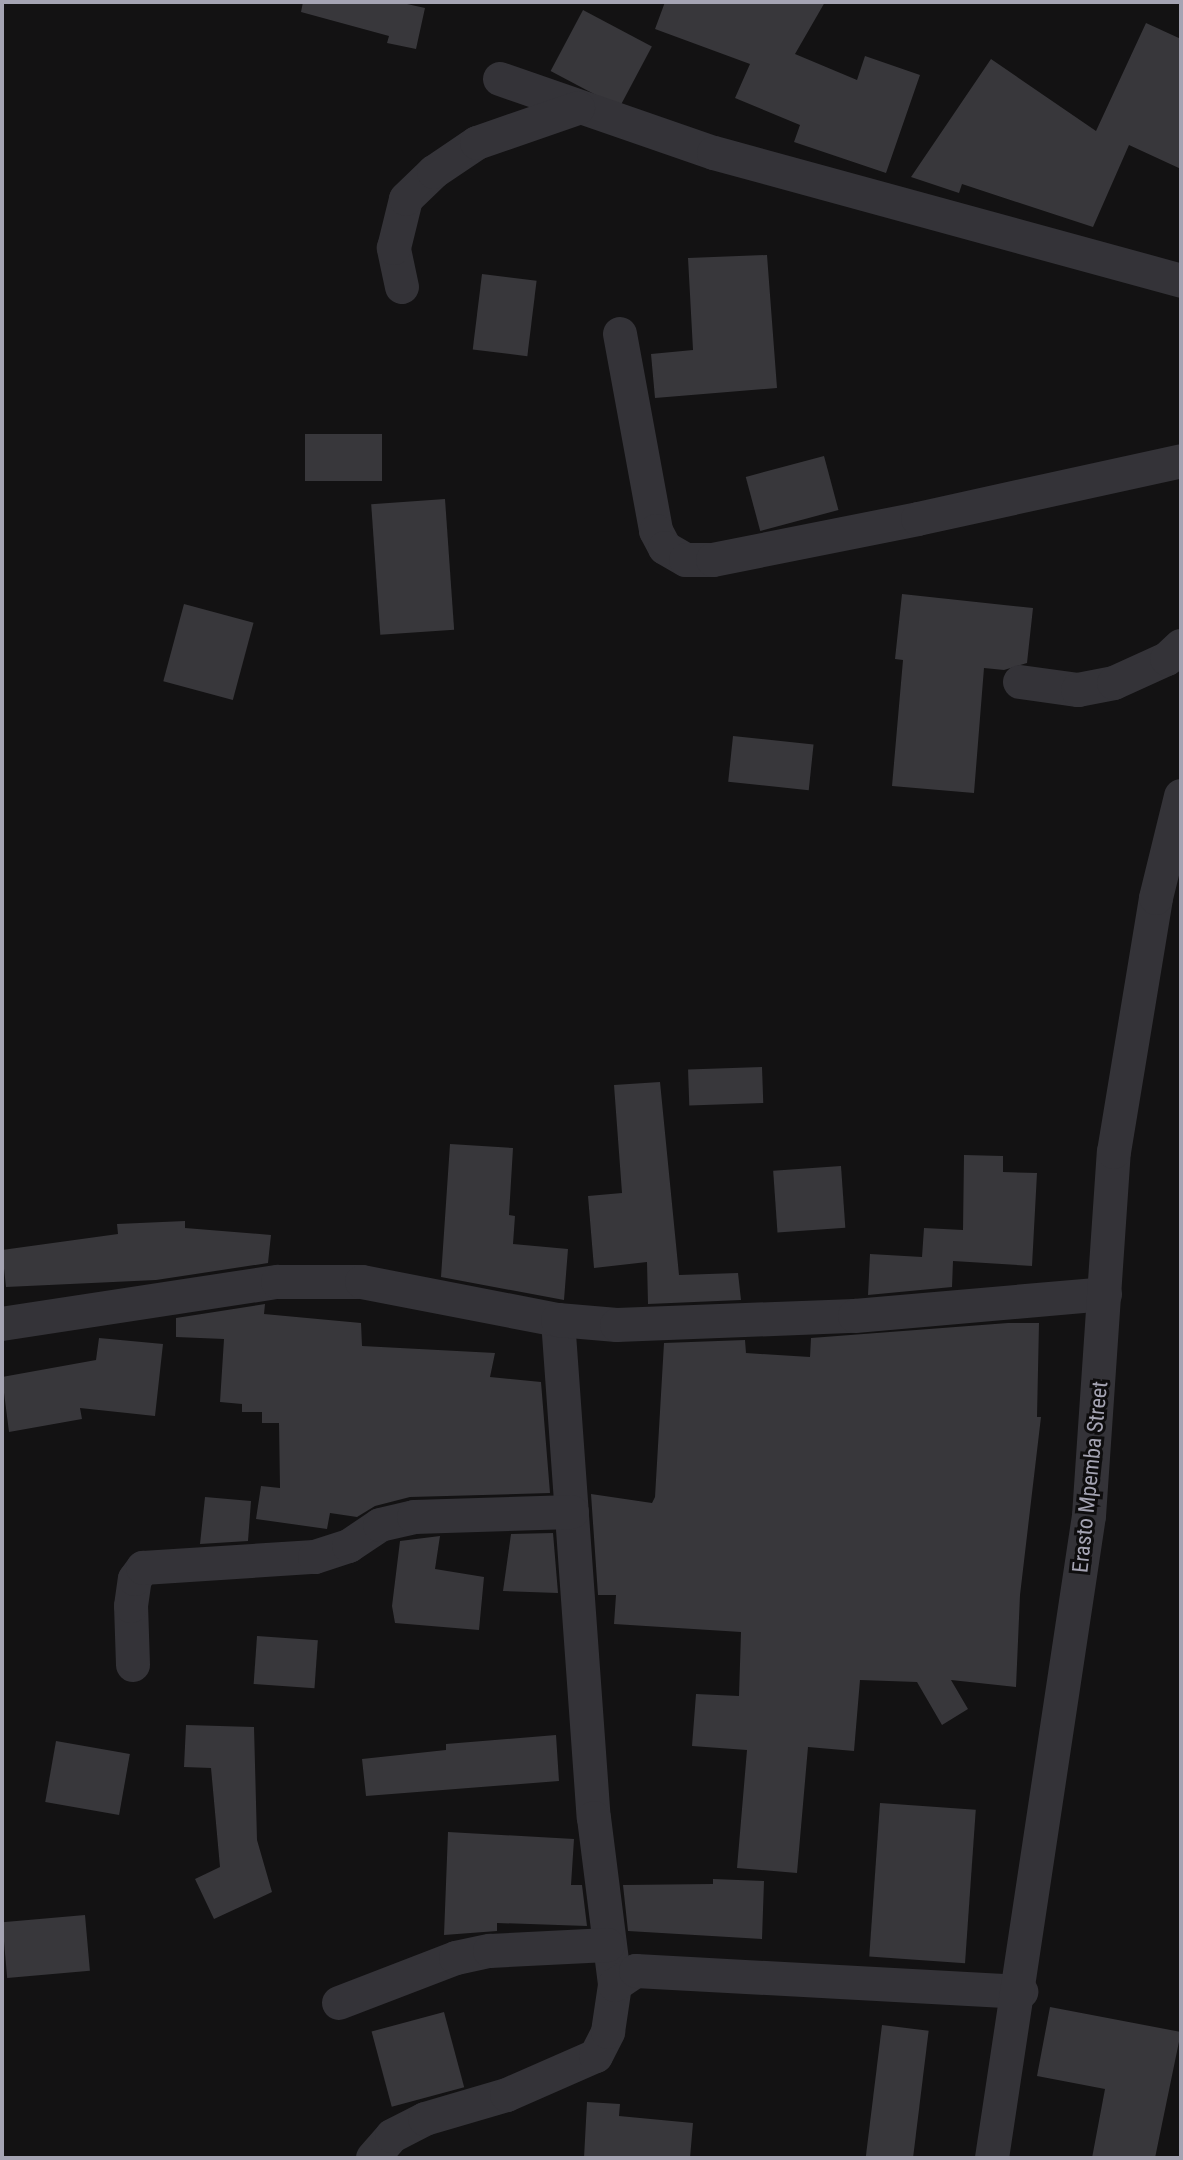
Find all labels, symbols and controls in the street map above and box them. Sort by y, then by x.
street label: Erasto Mpemba Street [1067,1380,1113,1574]

